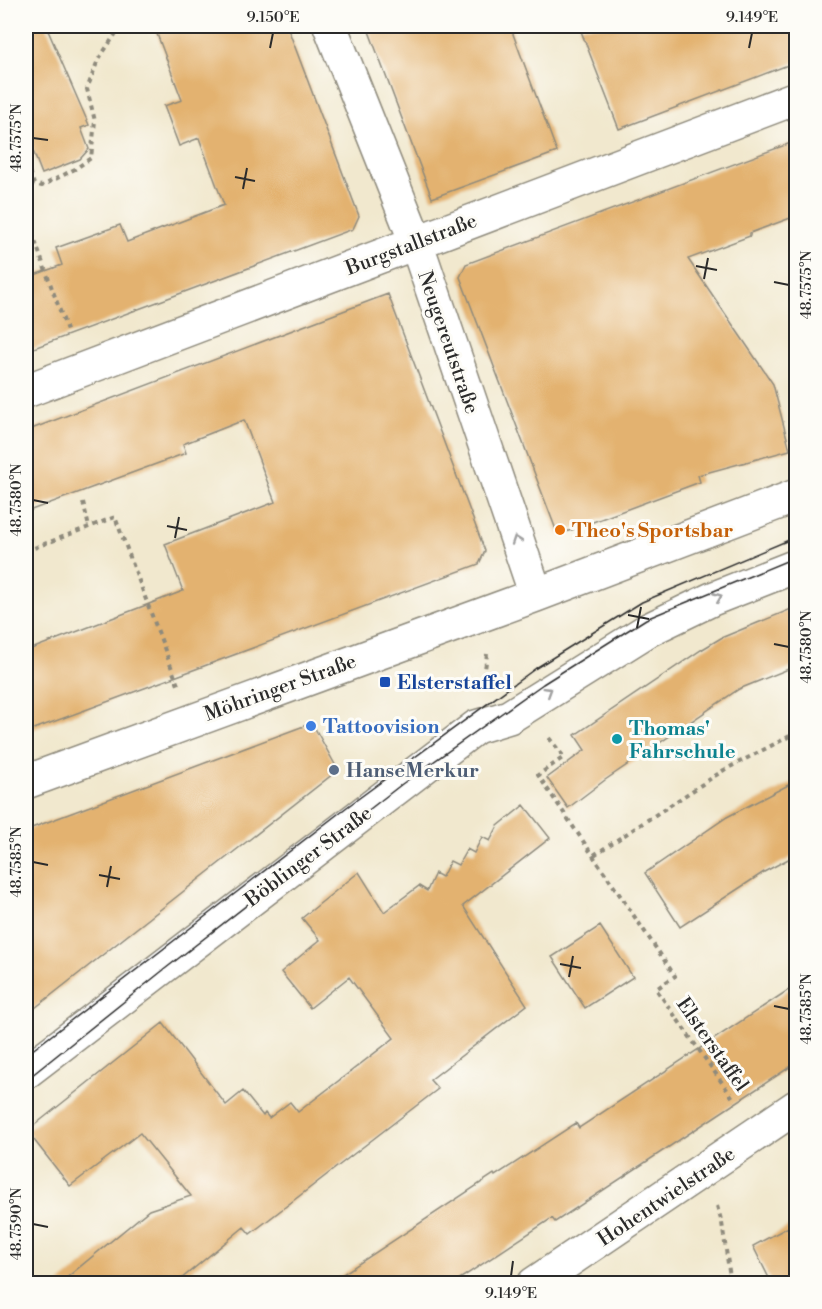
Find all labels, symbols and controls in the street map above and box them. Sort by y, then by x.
text: 9.150°E [246,8,300,27]
text: 9.149°E [726,8,778,27]
text: 48.7575°N [7,104,26,172]
street label: Burgstallstraße [341,209,481,282]
text: 48.7575°N [797,251,816,319]
street label: Neugereutstraße [411,268,484,417]
text: 48.7580°N [7,464,26,536]
place label: Theo's Sportsbar [572,519,733,544]
marker: Theo's Sportsbar [553,523,567,537]
one-way arrow [511,535,523,545]
one-way arrow [712,592,723,604]
text: 48.7580°N [797,611,816,683]
street label: Möhringer Straße [201,649,360,728]
place label: Elsterstaffel [397,671,512,696]
marker: Elsterstaffel [378,675,392,689]
one-way arrow [542,687,552,699]
place label: Tattoovision [323,715,440,740]
place label: Thomas' Fahrschule [629,717,736,765]
marker: Tattoovision [304,719,318,733]
marker: Thomas' Fahrschule [610,732,624,746]
place label: HanseMerkur [346,759,479,784]
marker: HanseMerkur [327,763,341,777]
street label: Böblinger Straße [240,801,377,914]
text: 48.7585°N [7,826,26,898]
text: 48.7585°N [797,973,816,1045]
street label: Elsterstaffel [670,993,753,1097]
street label: Hohentwielstraße [593,1142,740,1253]
text: 48.7590°N [7,1188,26,1260]
text: 9.149°E [485,1284,537,1303]

